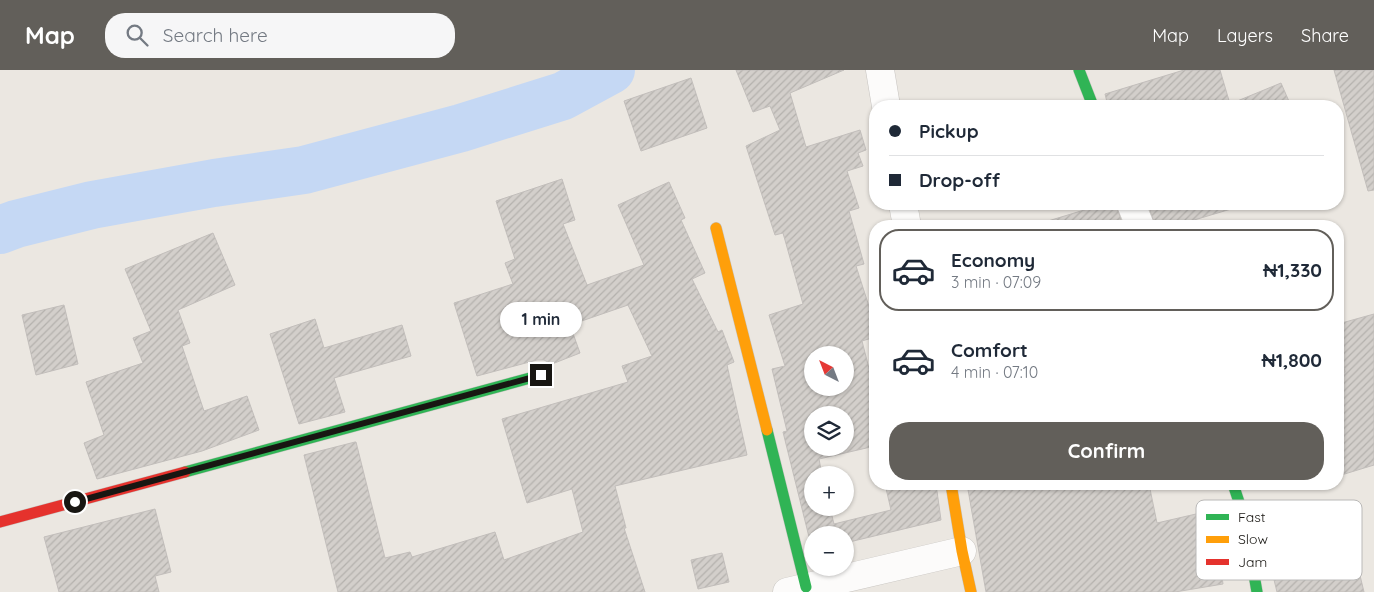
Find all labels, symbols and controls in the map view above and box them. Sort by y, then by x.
search box [105,13,455,58]
text: Map [25,20,75,50]
icon: search [123,21,151,49]
text: Search here [163,23,268,47]
text: Map [1152,24,1189,47]
text: Layers [1217,24,1273,47]
text: Share [1301,24,1349,47]
text: Pickup [919,119,979,143]
text: Drop-off [919,168,1000,192]
icon: car [891,248,936,293]
text: Economy [951,248,1035,272]
text: ₦1,330 [1263,258,1322,282]
text: 3 min · 07:09 [951,272,1041,292]
callout: 1 min [500,302,582,338]
text: 1 min [522,309,560,329]
icon: car [891,338,936,383]
text: Comfort [951,338,1028,362]
north arrow [804,346,854,396]
map controls [804,346,854,576]
text: ₦1,800 [1262,348,1322,372]
text: 4 min · 07:10 [951,362,1038,382]
route end [530,364,552,386]
button: layers [804,406,854,456]
button: Confirm [889,422,1324,480]
button: + [804,466,854,516]
route start [64,491,86,513]
legend [1196,500,1362,580]
text: Fast [1238,508,1266,526]
button: − [804,526,854,576]
text: Slow [1238,530,1268,548]
text: Jam [1238,553,1267,571]

